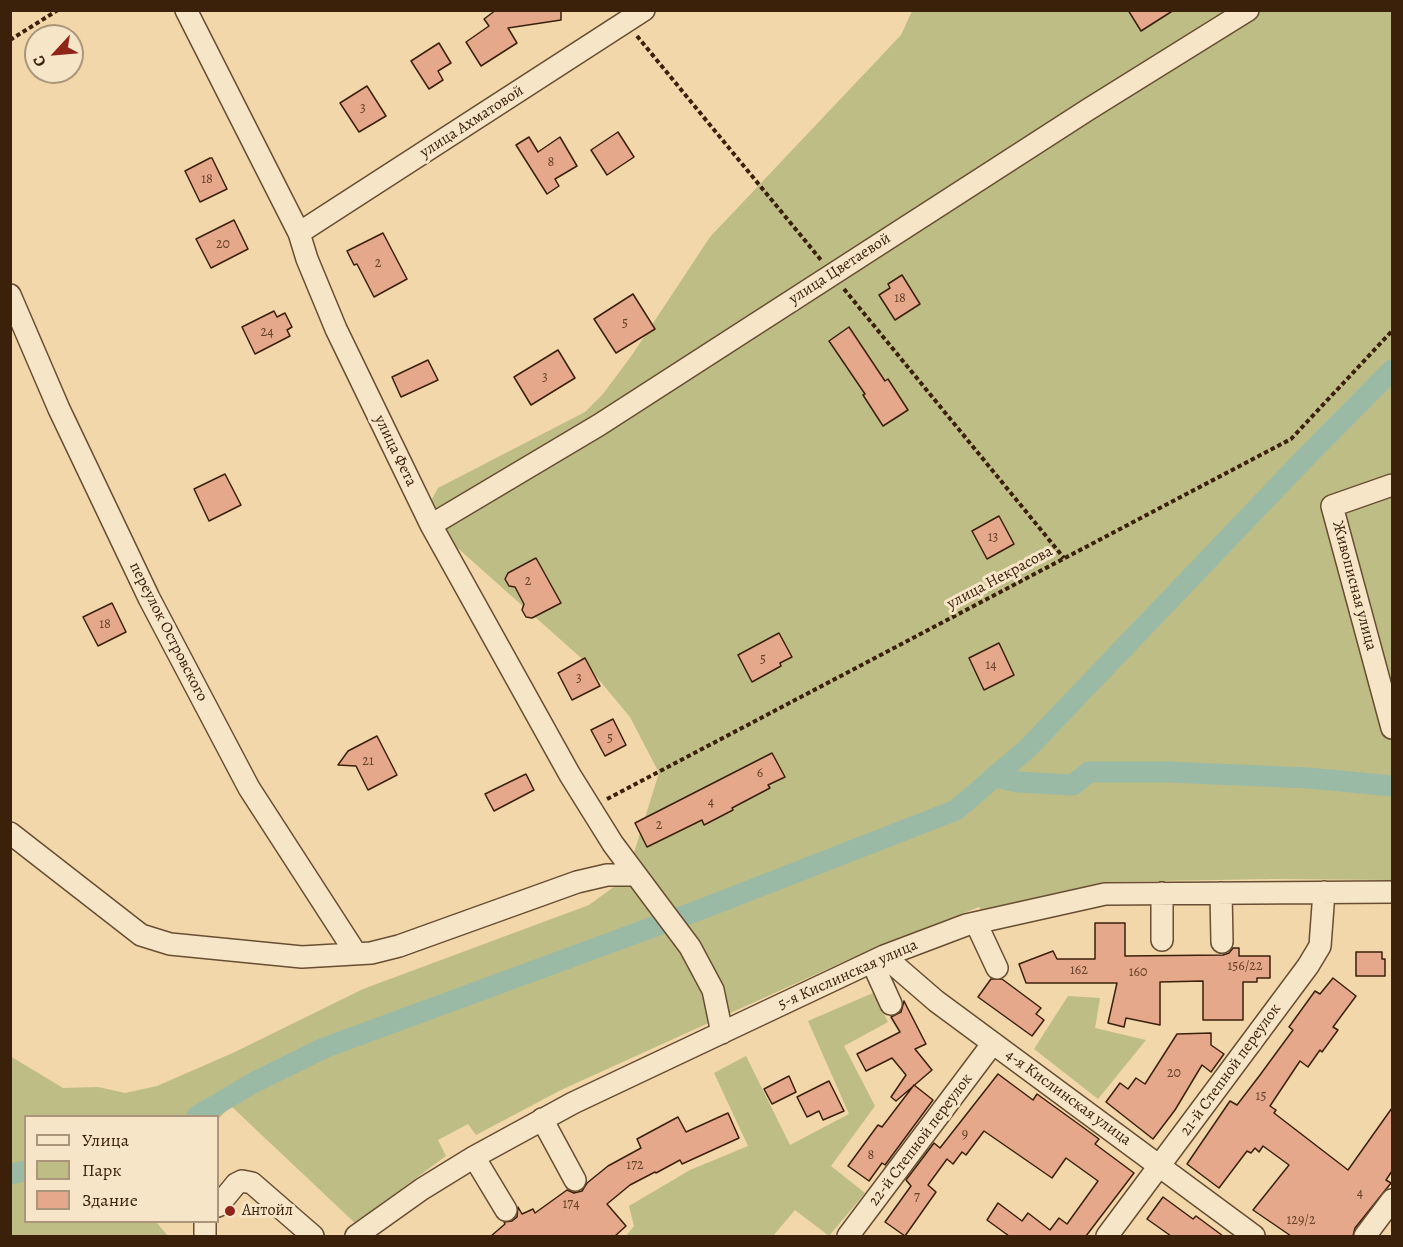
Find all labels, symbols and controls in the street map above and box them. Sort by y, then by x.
north arrow [24,24,84,84]
text: С [28,52,52,70]
street label: улица Ахматовой [417,81,527,163]
house number: 3 [360,101,366,117]
house number: 8 [548,155,554,171]
house number: 18 [201,172,213,188]
street label: улица Цветаевой [786,229,894,309]
house number: 20 [216,237,230,253]
house number: 2 [375,256,381,272]
house number: 18 [894,291,906,307]
house number: 5 [622,316,628,332]
house number: 24 [261,325,273,341]
house number: 3 [542,370,548,386]
street label: улица Фета [369,412,421,490]
street label: Живописная улица [1327,519,1381,653]
house number: 13 [988,530,998,546]
street label: улица Некрасова [944,542,1056,614]
street label: переулок Островского [125,559,211,705]
house number: 2 [525,574,531,590]
house number: 18 [99,617,111,633]
house number: 5 [760,652,766,668]
house number: 14 [985,658,997,674]
house number: 3 [576,671,582,687]
house number: 5 [607,731,613,747]
house number: 21 [362,754,374,770]
house number: 6 [757,766,763,782]
house number: 4 [708,795,714,811]
house number: 2 [656,818,662,834]
street label: 5-я Кислинская улица [775,936,921,1014]
house number: 156/22 [1227,959,1263,975]
house number: 162 [1070,963,1088,979]
house number: 160 [1129,965,1147,981]
street label: 21-й Степной переулок [1177,1000,1285,1140]
street label: 4-я Кислинская улица [1001,1046,1135,1150]
house number: 20 [1167,1066,1181,1082]
street label: 22-й Степной переулок [865,1070,977,1210]
house number: 15 [1256,1089,1266,1105]
legend [24,1115,219,1223]
house number: 9 [962,1127,968,1143]
text: Улица [82,1128,129,1152]
house number: 8 [868,1148,874,1164]
text: Парк [82,1158,122,1182]
house number: 172 [626,1158,644,1174]
house number: 4 [1357,1186,1363,1202]
text: Здание [82,1188,138,1212]
house number: 7 [914,1190,920,1206]
house number: 174 [562,1197,580,1213]
place label: Антойл [242,1201,293,1221]
marker: Антойл [223,1204,237,1218]
house number: 129/2 [1286,1213,1316,1229]

